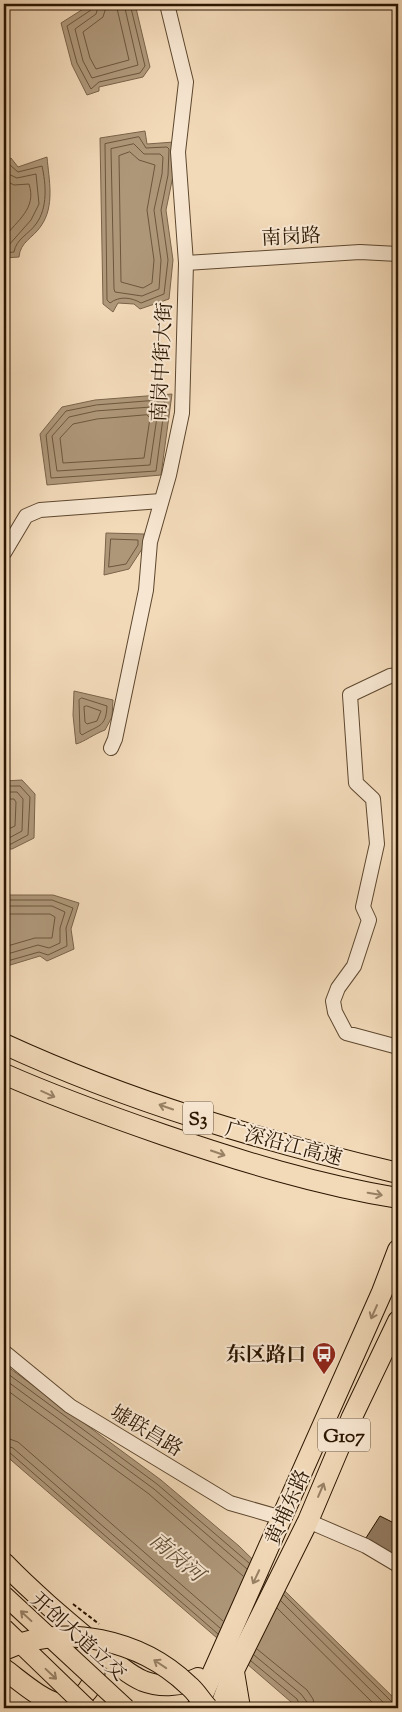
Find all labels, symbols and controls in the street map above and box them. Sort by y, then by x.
street label: 南岗路 [260,222,322,255]
street label: 南岗中街大街 [146,301,181,423]
one-way arrow [40,1089,55,1099]
one-way arrow [159,1102,174,1111]
road number: S3 [183,1102,213,1134]
street label: 广深沿江高速 [222,1116,345,1175]
one-way arrow [210,1149,226,1159]
one-way arrow [367,1190,383,1200]
one-way arrow [368,1304,378,1319]
bus stop icon: 东区路口 [311,1341,337,1375]
place label: 东区路口 [226,1342,306,1371]
street label: 墟联昌路 [104,1399,187,1465]
road number: G107 [318,1418,370,1452]
street label: 黄埔东路 [260,1466,319,1550]
one-way arrow [317,1483,326,1498]
water label: 南岗河 [142,1527,213,1593]
one-way arrow [251,1569,260,1584]
street label: 开创大道立交 [23,1587,132,1689]
one-way arrow [19,1610,32,1622]
one-way arrow [153,1659,167,1669]
one-way arrow [45,1668,58,1680]

